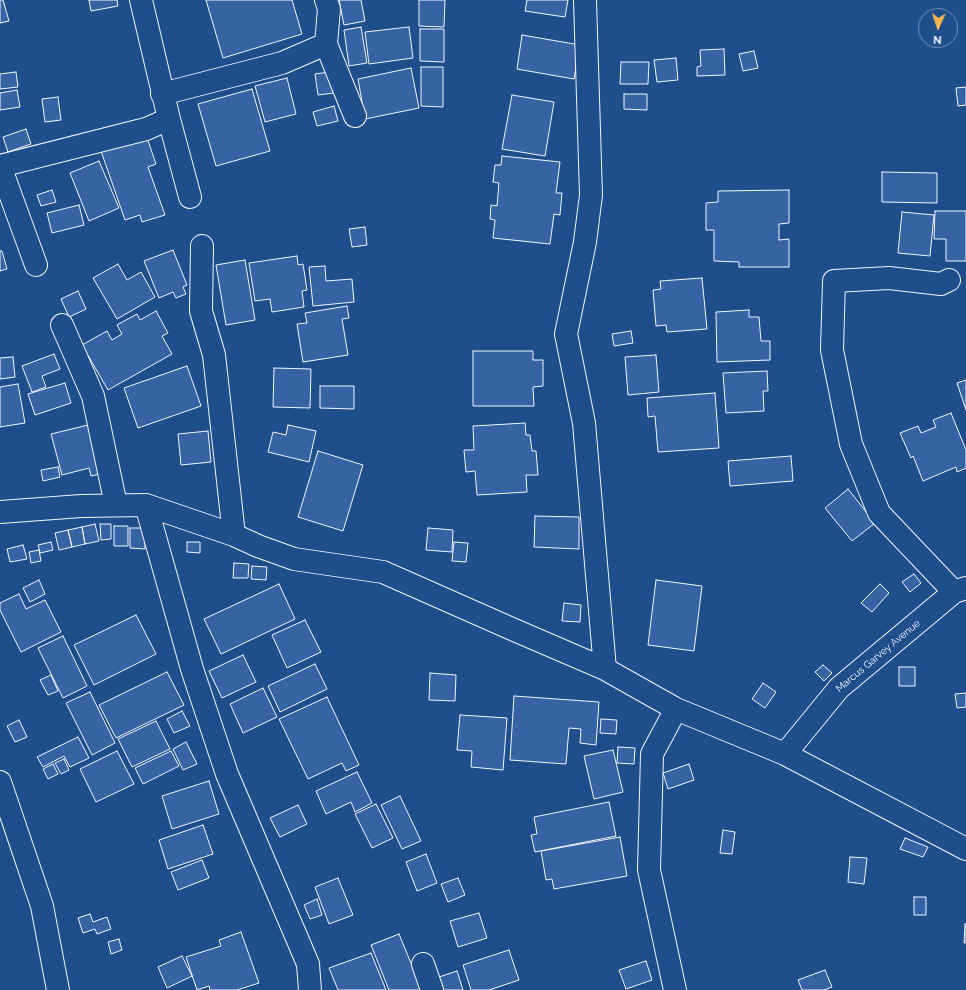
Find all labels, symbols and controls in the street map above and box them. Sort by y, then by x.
north arrow [918,8,958,48]
text: N [933,33,942,46]
street label: Marcus Garvey Avenue [833,617,923,695]

